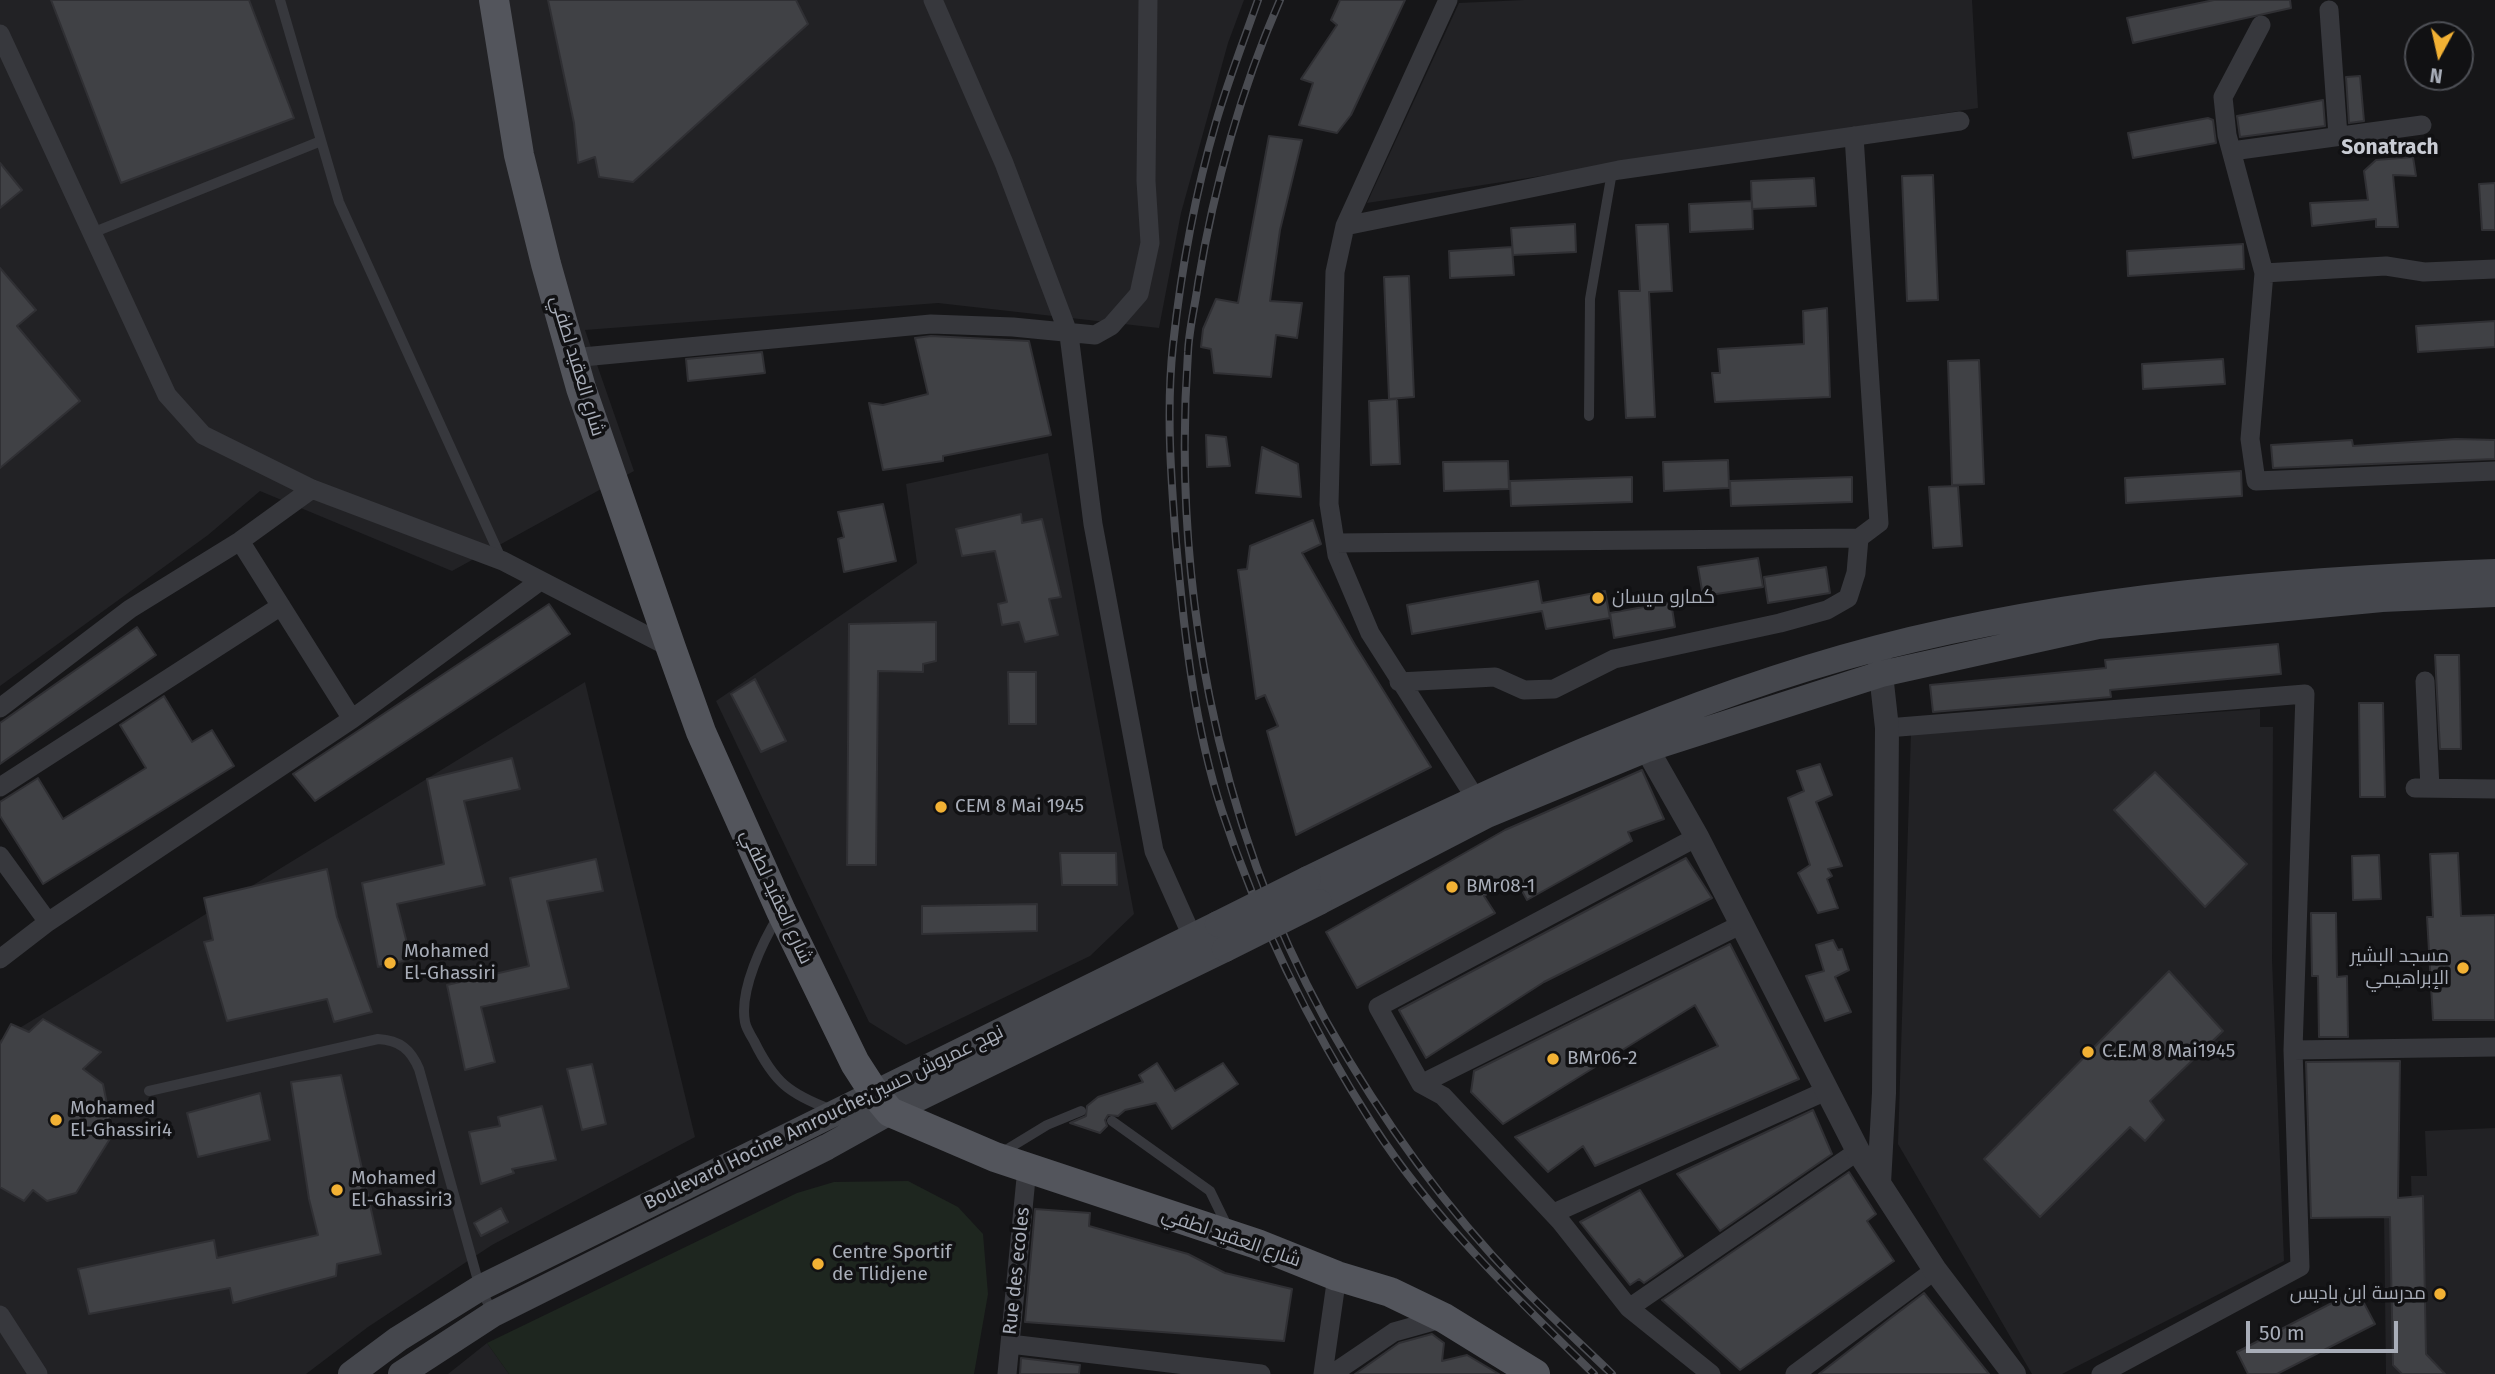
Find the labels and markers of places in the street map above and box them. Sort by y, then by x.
place label: كمارو ميسان [1612,587,1715,609]
marker: كمارو ميسان [1590,590,1606,606]
place label: CEM 8 Mai 1945 [955,796,1084,818]
marker: CEM 8 Mai 1945 [933,799,949,815]
place label: BMr08-1 [1466,876,1535,898]
marker: BMr08-1 [1444,879,1460,895]
place label: Mohamed El-Ghassiri [404,941,496,985]
place label: مسجد البشير الإبراهيمي [2350,946,2449,990]
marker: Mohamed El-Ghassiri [382,955,398,971]
marker: مسجد البشير الإبراهيمي [2455,960,2471,976]
place label: C.E.M 8 Mai1945 [2102,1041,2235,1063]
marker: C.E.M 8 Mai1945 [2080,1044,2096,1060]
place label: BMr06-2 [1567,1048,1637,1070]
marker: BMr06-2 [1545,1051,1561,1067]
place label: Mohamed El-Ghassiri4 [70,1098,172,1142]
marker: Mohamed El-Ghassiri4 [48,1112,64,1128]
place label: Mohamed El-Ghassiri3 [351,1168,452,1212]
marker: Mohamed El-Ghassiri3 [329,1182,345,1198]
place label: Centre Sportif de Tlidjene [832,1242,951,1286]
marker: Centre Sportif de Tlidjene [810,1256,826,1272]
place label: مدرسة ابن باديس [2290,1283,2426,1305]
marker: مدرسة ابن باديس [2432,1286,2448,1302]

